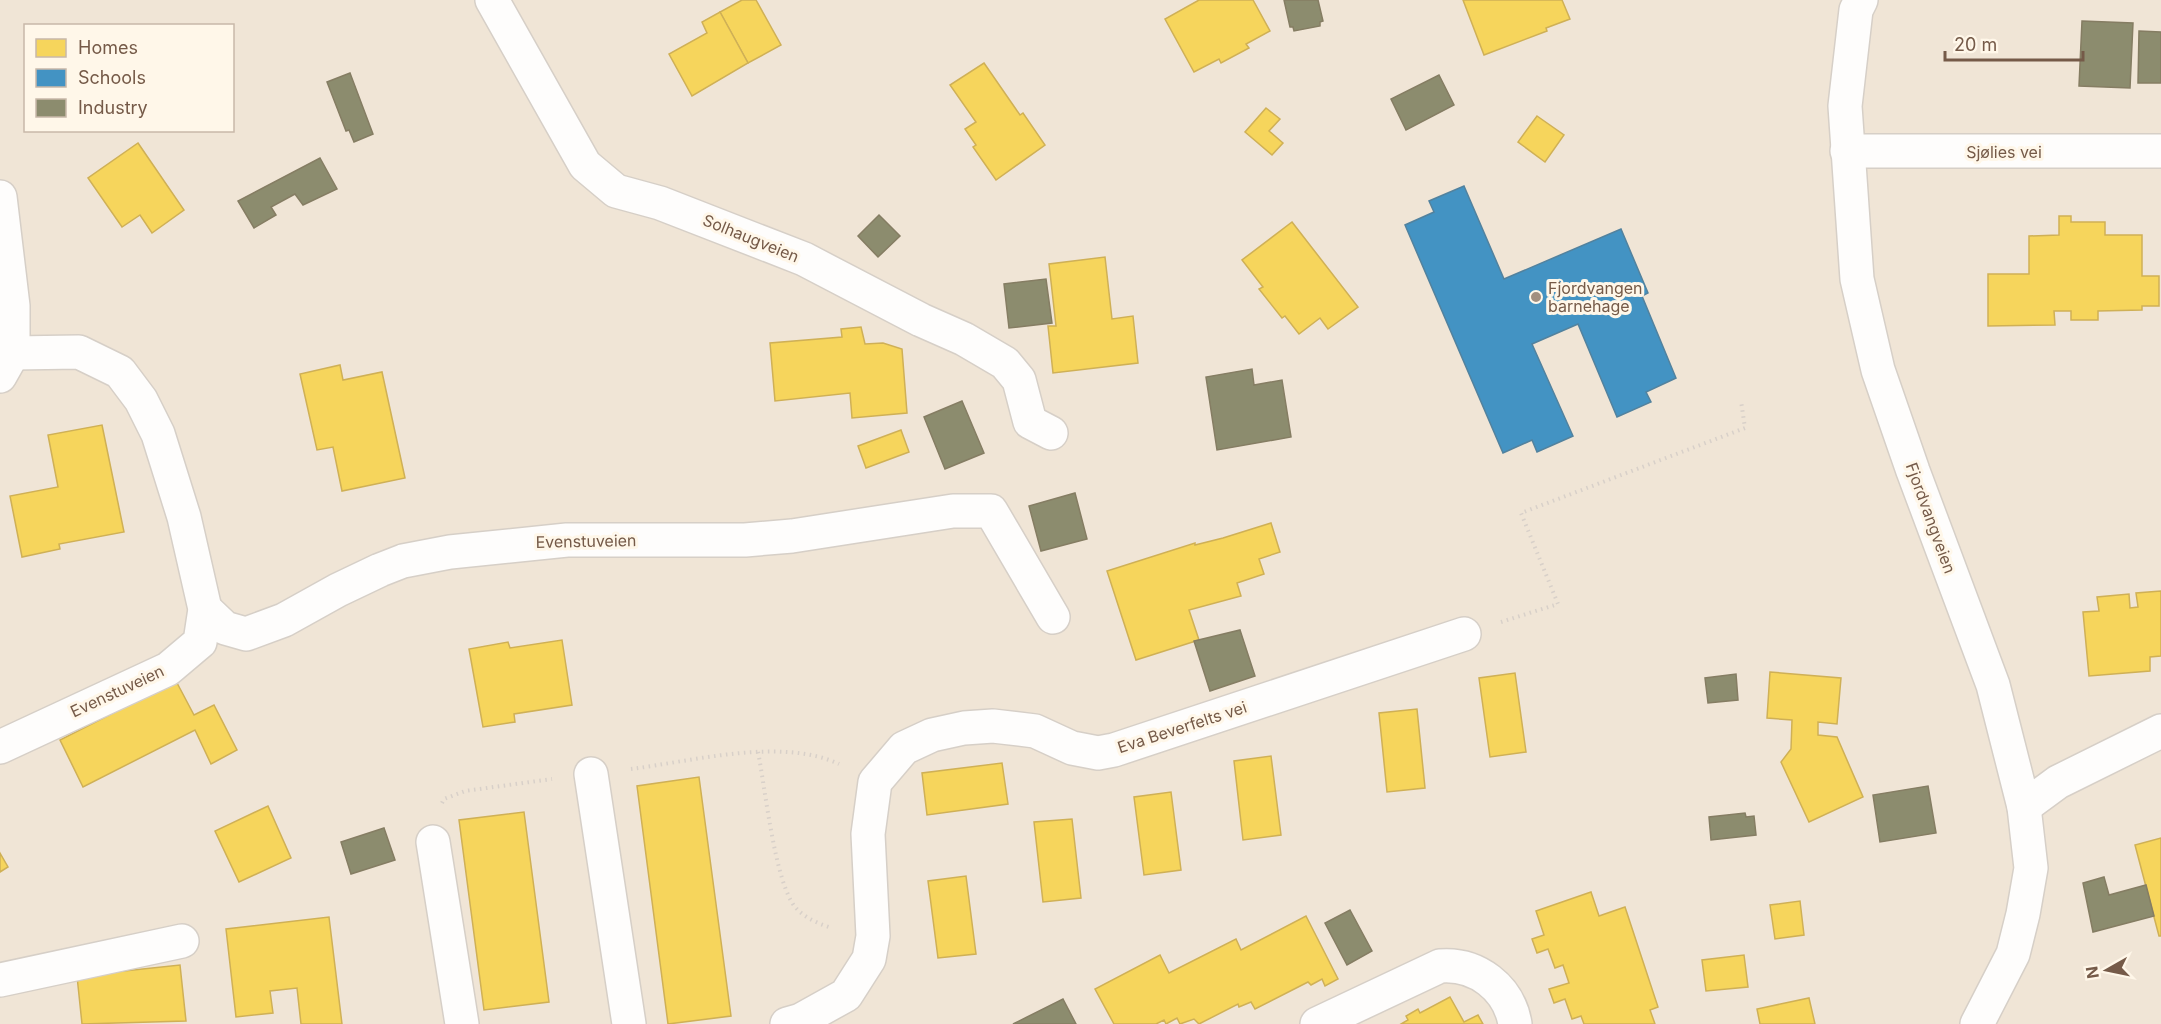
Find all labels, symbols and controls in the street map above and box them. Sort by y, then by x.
legend [24,24,234,132]
scale bar [1945,24,2083,62]
text: 20 m [1954,34,1997,55]
text: Homes [78,37,138,58]
text: Schools [78,67,146,88]
text: Industry [78,97,148,118]
street label: Sjølies vei [1966,142,2042,162]
street label: Solhaugveien [700,210,802,266]
place label: Fjordvangen barnehage [1548,278,1643,316]
marker: Fjordvangen barnehage [1529,290,1543,304]
street label: Fjordvangveien [1902,460,1960,576]
street label: Evenstuveien [535,530,637,552]
street label: Evenstuveien [67,661,167,721]
street label: Eva Beverfelts vei [1115,697,1249,757]
north arrow [2077,940,2137,1000]
text: N [2081,965,2103,980]

